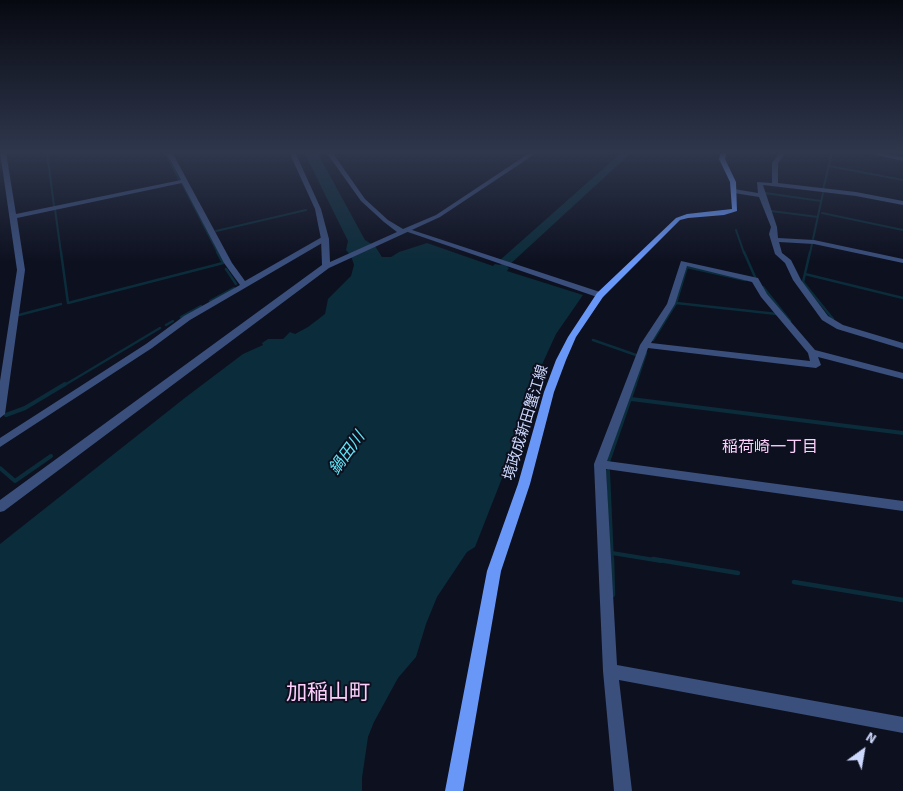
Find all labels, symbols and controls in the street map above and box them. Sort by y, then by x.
street label: 境政成新田蟹江線 [501,363,553,483]
water label: 鍋田川 [326,429,370,479]
district label: 稲荷崎一丁目 [722,438,818,458]
district label: 加稲山町 [286,681,370,707]
north arrow [838,726,888,776]
text: N [862,727,880,749]

